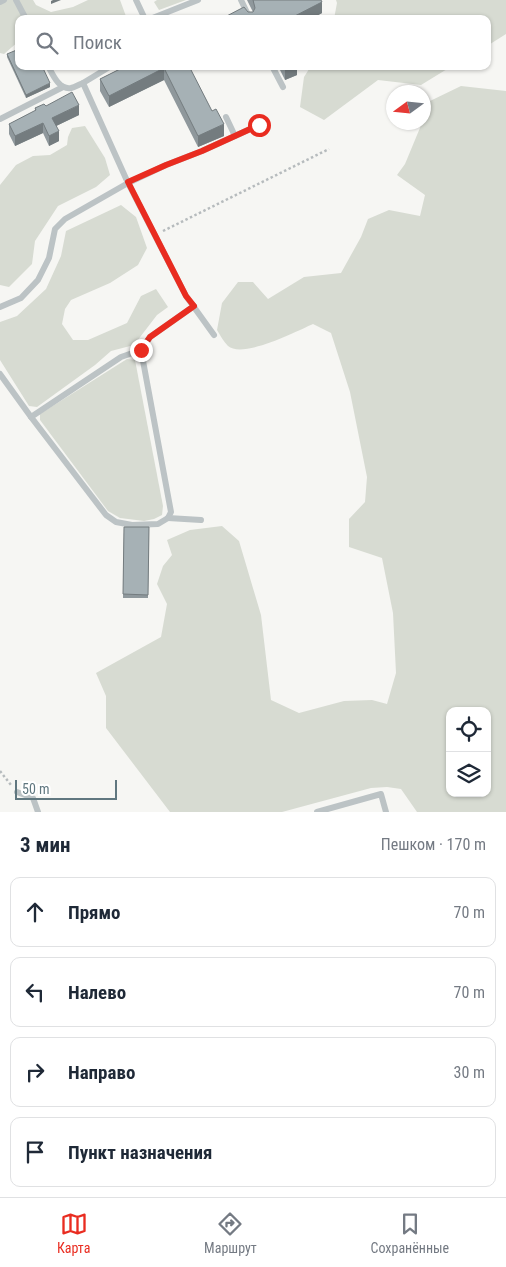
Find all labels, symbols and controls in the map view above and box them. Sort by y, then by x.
search box [15,15,491,70]
icon: search [33,29,61,57]
text: Поиск [73,31,122,54]
north arrow [386,85,431,130]
route start [248,114,271,137]
route end [130,339,153,362]
map controls [446,707,491,797]
button: locate [446,707,491,752]
button: layers [446,752,491,797]
scale bar [15,777,118,800]
text: 50 m [22,781,50,797]
text: 3 мин [20,833,70,857]
text: Пешком · 170 m [381,835,486,854]
icon: ahead [21,898,49,926]
text: Прямо [68,901,121,924]
text: 70 m [453,903,485,922]
icon: left [21,978,49,1006]
text: Налево [68,981,126,1004]
text: 70 m [453,983,485,1002]
icon: right [21,1058,49,1086]
text: Направо [68,1061,135,1084]
text: 30 m [453,1063,485,1082]
icon: arrive [21,1138,49,1166]
text: Пункт назначения [68,1141,212,1164]
tab: Карта [57,1210,90,1256]
tab: Маршрут [204,1210,257,1256]
tab: Сохранённые [371,1210,449,1256]

